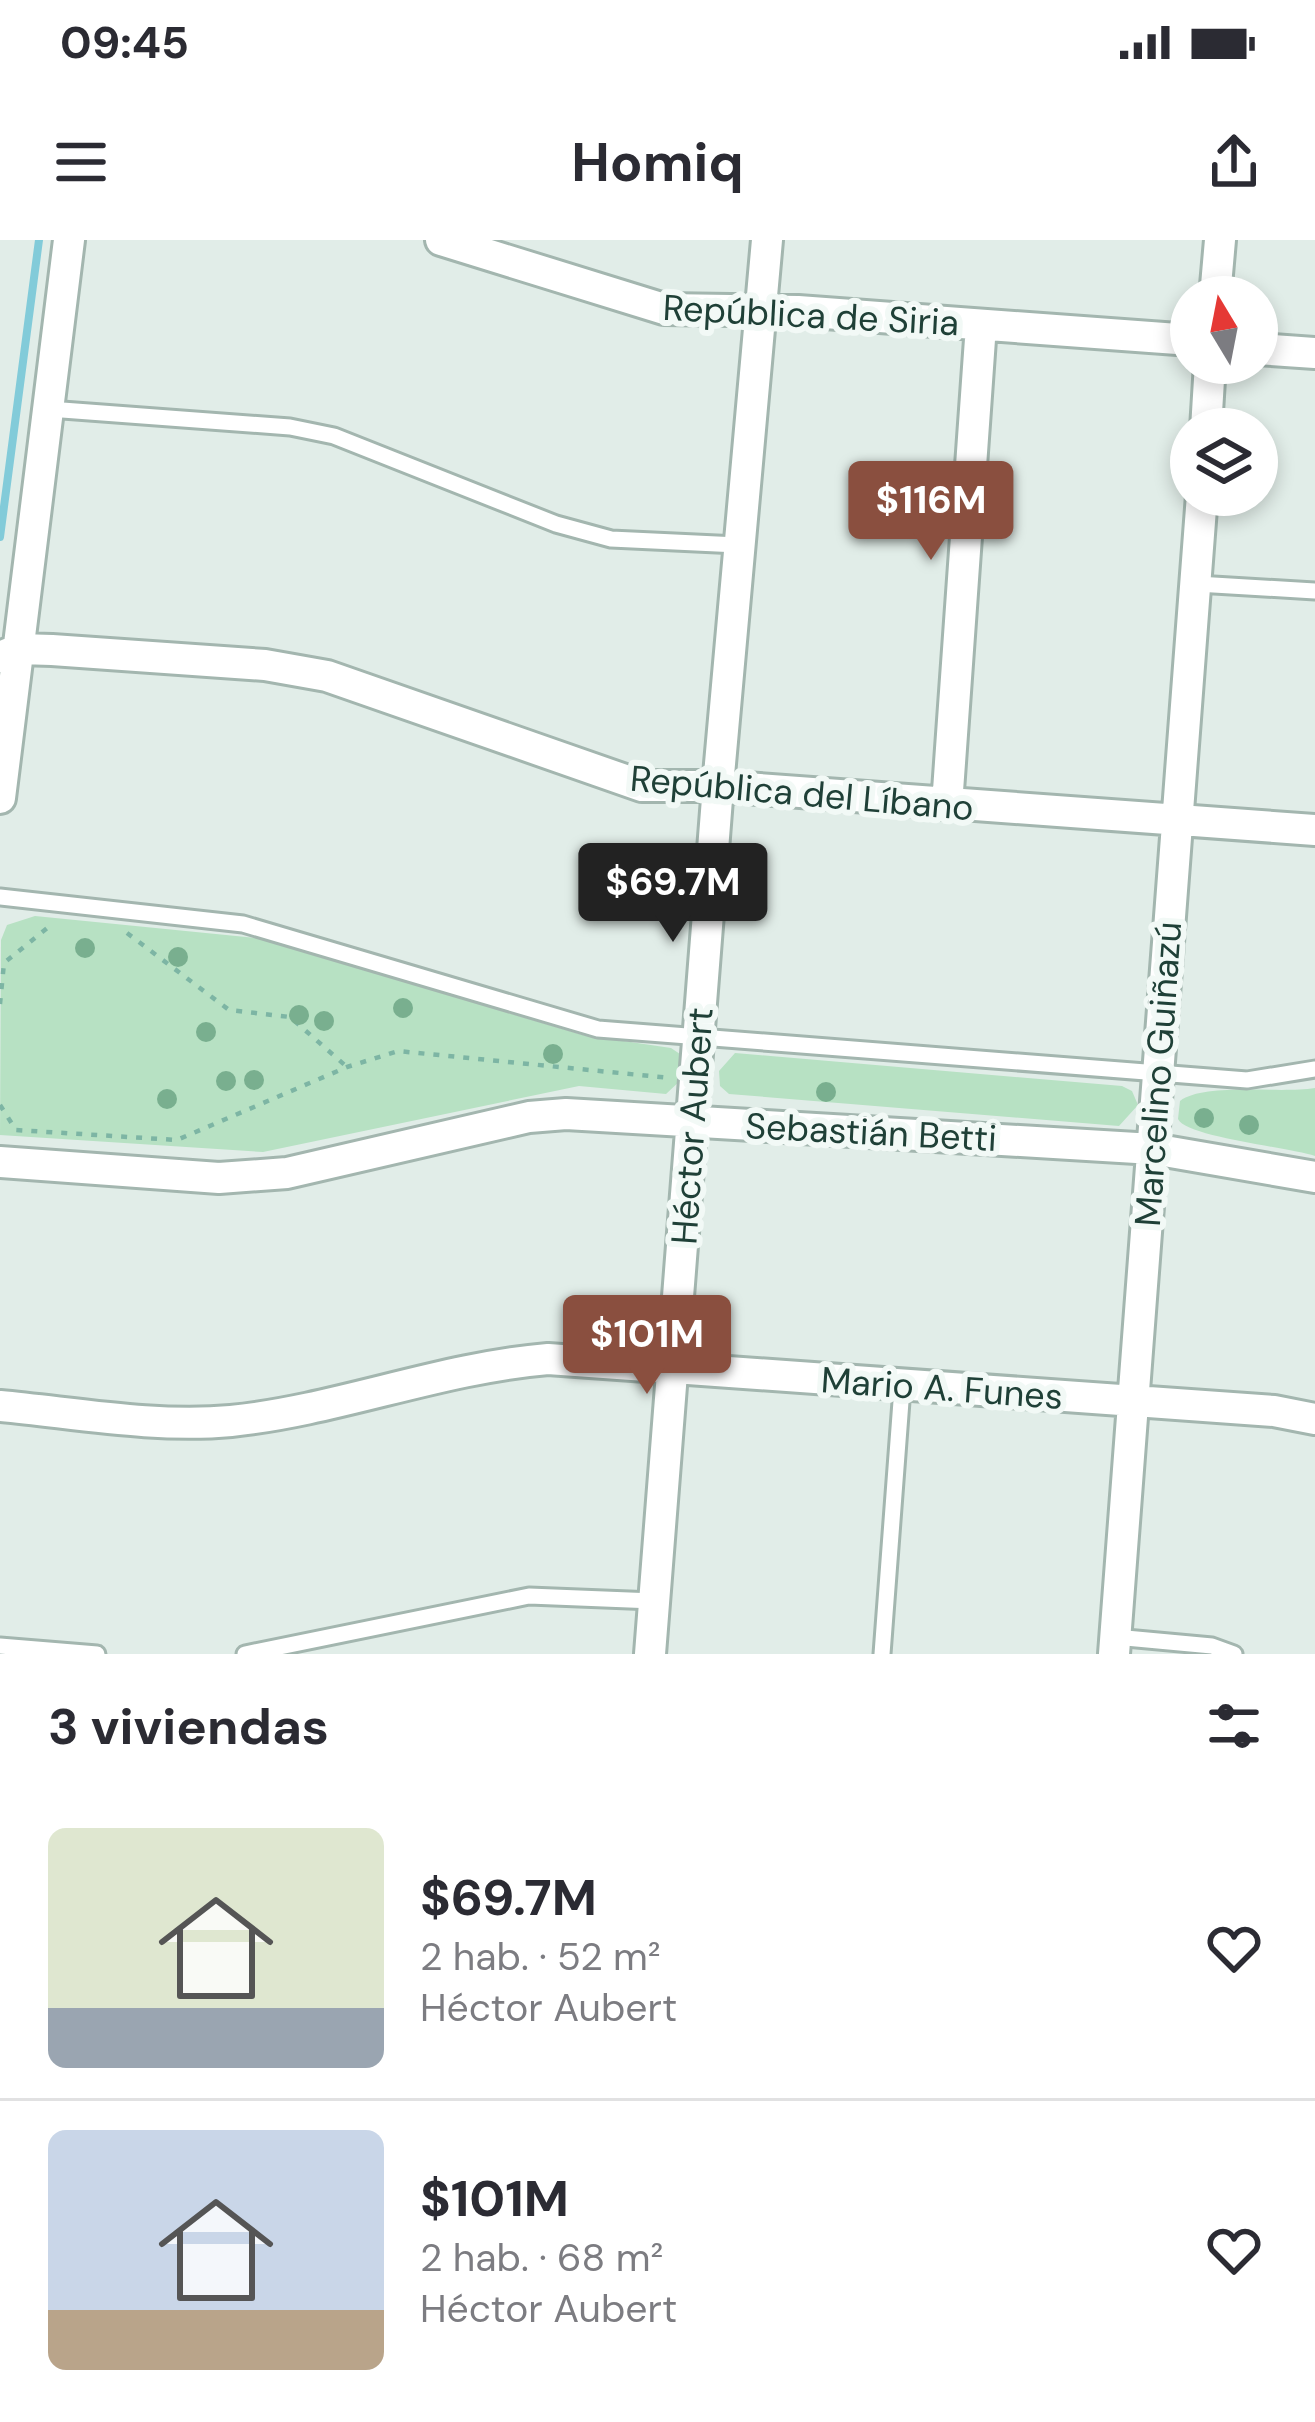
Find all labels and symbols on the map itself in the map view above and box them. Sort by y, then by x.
north arrow [1170,276,1278,384]
street label: República de Siria [662,284,960,346]
pin: $116M [847,461,1015,563]
street label: República del Líbano [628,755,976,831]
pin: $69.7M [575,843,771,945]
street label: Marcelino Guiñazú [1124,920,1192,1228]
street label: Héctor Aubert [660,1006,724,1246]
street label: Sebastián Betti [744,1102,998,1162]
pin: $101M [563,1295,731,1397]
street label: Mario A. Funes [819,1356,1065,1420]

